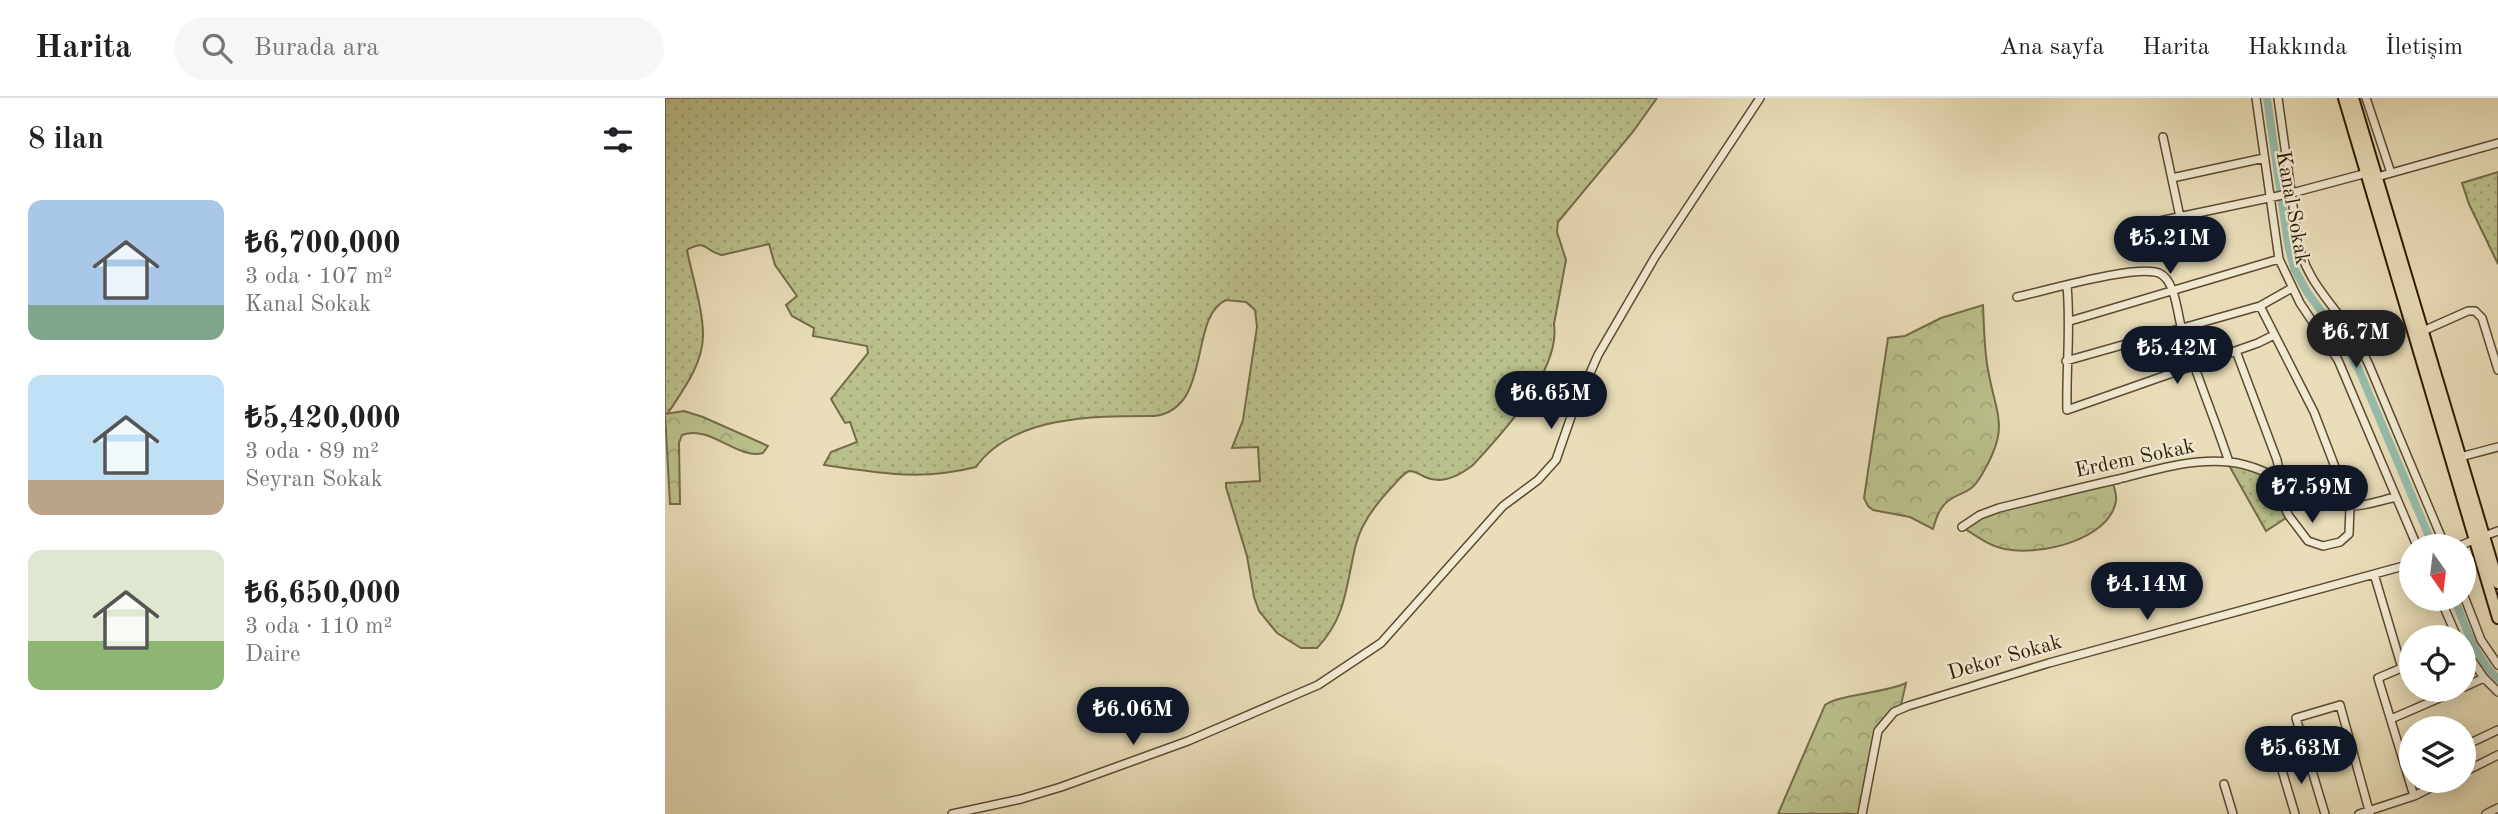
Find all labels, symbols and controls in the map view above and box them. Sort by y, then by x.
search box [174,17,664,80]
icon: search [198,29,236,67]
text: Harita [35,32,132,65]
text: Burada ara [254,35,379,61]
text: Ana sayfa [2000,36,2104,60]
text: Harita [2142,36,2210,60]
text: Hakkında [2248,36,2347,60]
text: İletişim [2385,36,2463,60]
icon: filters [599,121,637,159]
text: 8 ilan [28,125,104,155]
street label: Kanal Sokak [2272,149,2312,267]
pin: ₺5.21M [2113,216,2227,276]
text: ₺5.21M [2130,227,2210,250]
icon: home [84,228,168,312]
text: ₺6,700,000 [245,229,401,259]
text: 3 oda · 107 m² [245,265,392,288]
text: Kanal Sokak [245,293,371,316]
pin: ₺6.7M [2307,310,2405,370]
text: ₺6.7M [2323,321,2389,344]
pin: ₺5.42M [2120,327,2234,386]
text: ₺5.42M [2137,337,2217,360]
pin: ₺6.65M [1494,372,1608,431]
text: ₺6.65M [1511,382,1591,405]
icon: home [84,403,168,487]
text: ₺5,420,000 [245,404,401,434]
street label: Erdem Sokak [2073,436,2197,482]
text: 3 oda · 89 m² [245,440,379,463]
pin: ₺7.59M [2255,466,2369,525]
text: Seyran Sokak [245,468,383,491]
text: ₺7.59M [2272,476,2352,499]
north arrow [2399,534,2476,611]
map controls [2399,534,2476,793]
pin: ₺4.14M [2090,562,2204,622]
text: ₺4.14M [2107,573,2187,596]
icon: home [84,578,168,662]
text: ₺6,650,000 [245,579,401,609]
text: 3 oda · 110 m² [245,615,392,638]
button: locate [2399,625,2476,702]
street label: Dekor Sokak [1946,632,2064,684]
text: Daire [245,643,301,666]
pin: ₺6.06M [1076,688,1190,747]
text: ₺6.06M [1093,698,1173,721]
button: layers [2399,716,2476,793]
pin: ₺5.63M [2244,726,2358,786]
text: ₺5.63M [2261,737,2341,760]

